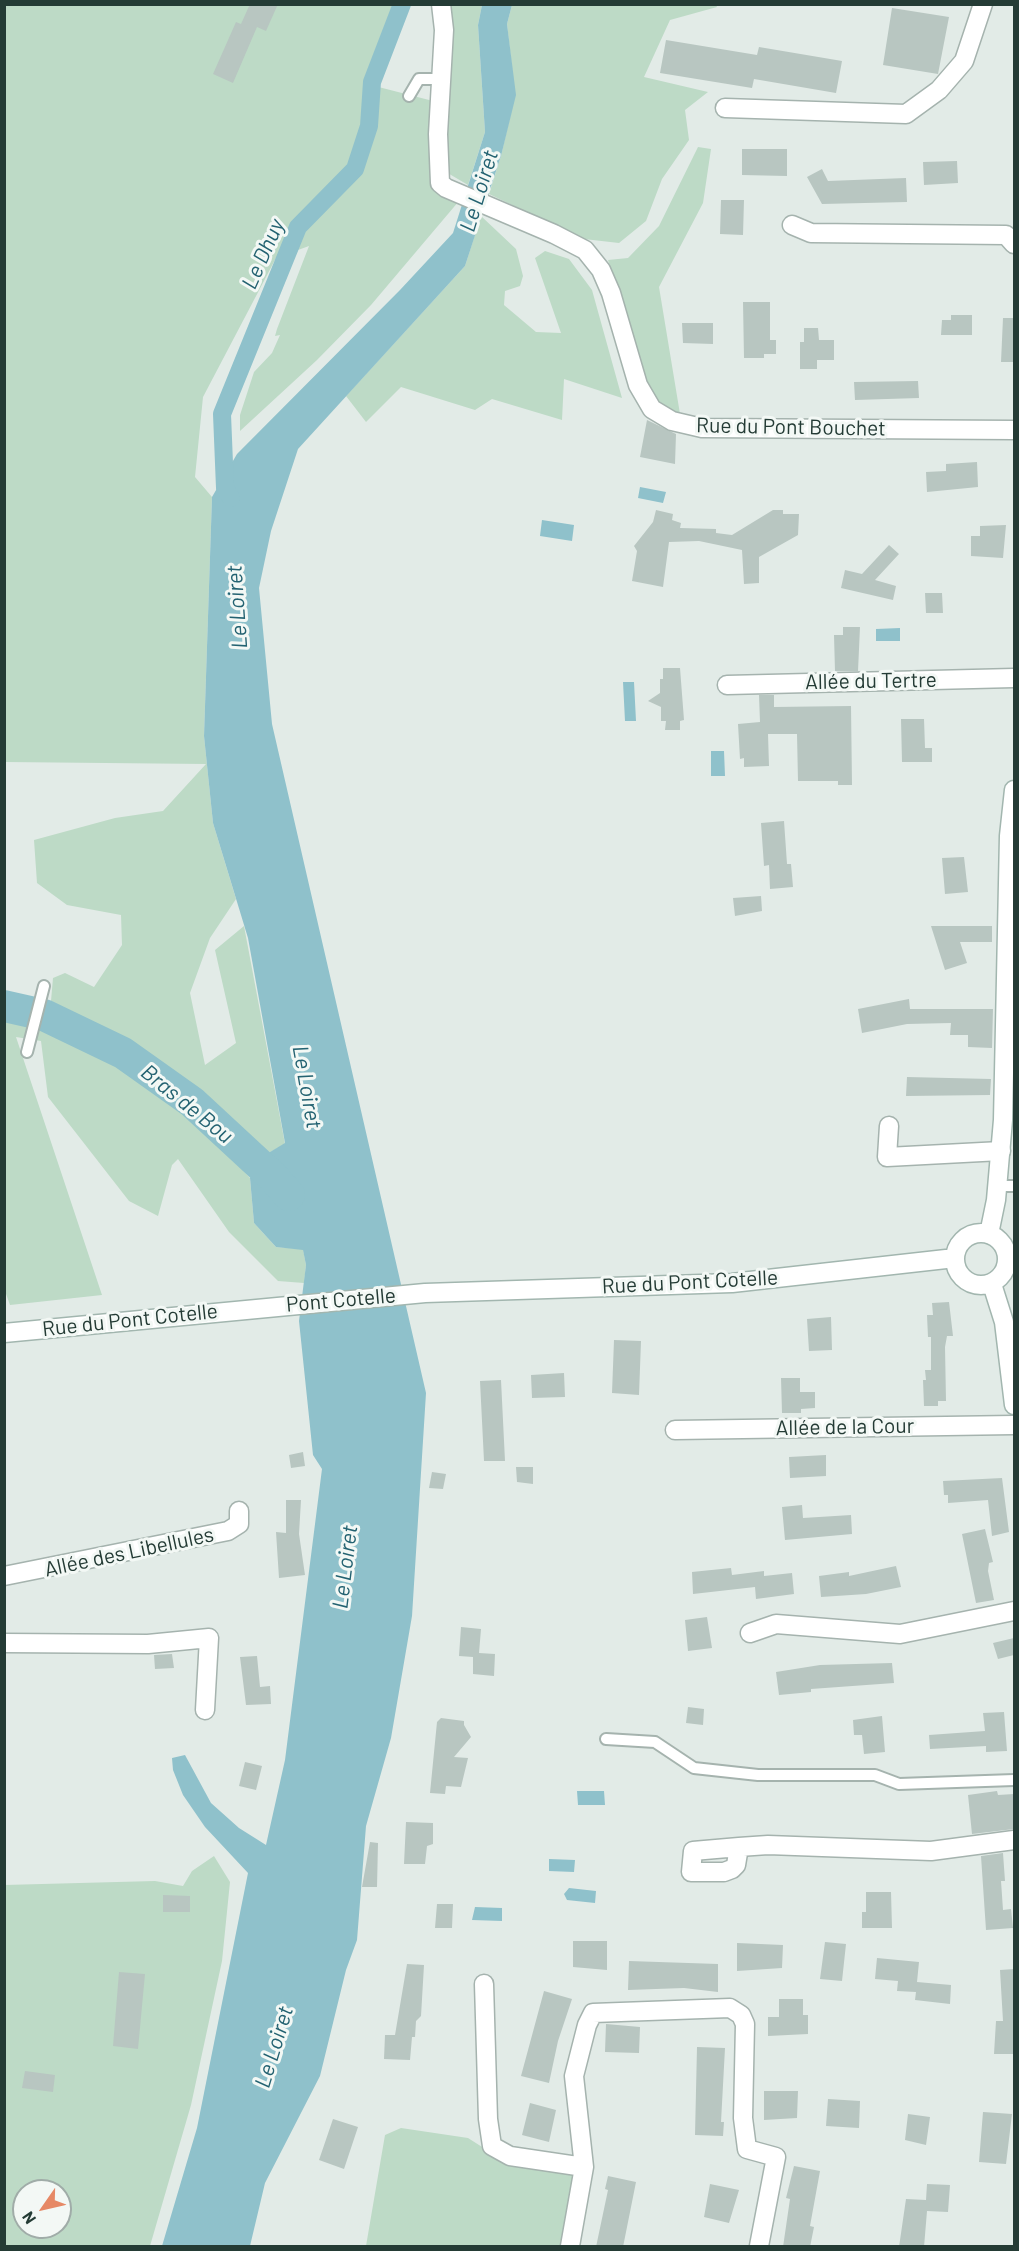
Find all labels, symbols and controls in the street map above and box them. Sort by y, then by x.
water label: Le Loiret [454,147,504,235]
water label: Le Dhuy [236,215,290,293]
street label: Rue du Pont Bouchet [696,413,886,441]
water label: Le Loiret [221,564,253,650]
street label: Allée du Tertre [805,667,937,695]
water label: Le Loiret [287,1044,327,1130]
water label: Bras de Bou [136,1059,238,1149]
street label: Rue du Pont Cotelle [601,1265,779,1299]
street label: Pont Cotelle [285,1283,397,1317]
street label: Rue du Pont Cotelle [41,1298,219,1342]
street label: Allée de la Cour [775,1413,915,1441]
street label: Allée des Libellules [42,1522,216,1582]
water label: Le Loiret [327,1524,363,1610]
water label: Le Loiret [249,2003,299,2091]
north arrow [12,2179,72,2239]
text: N [17,2209,39,2228]

